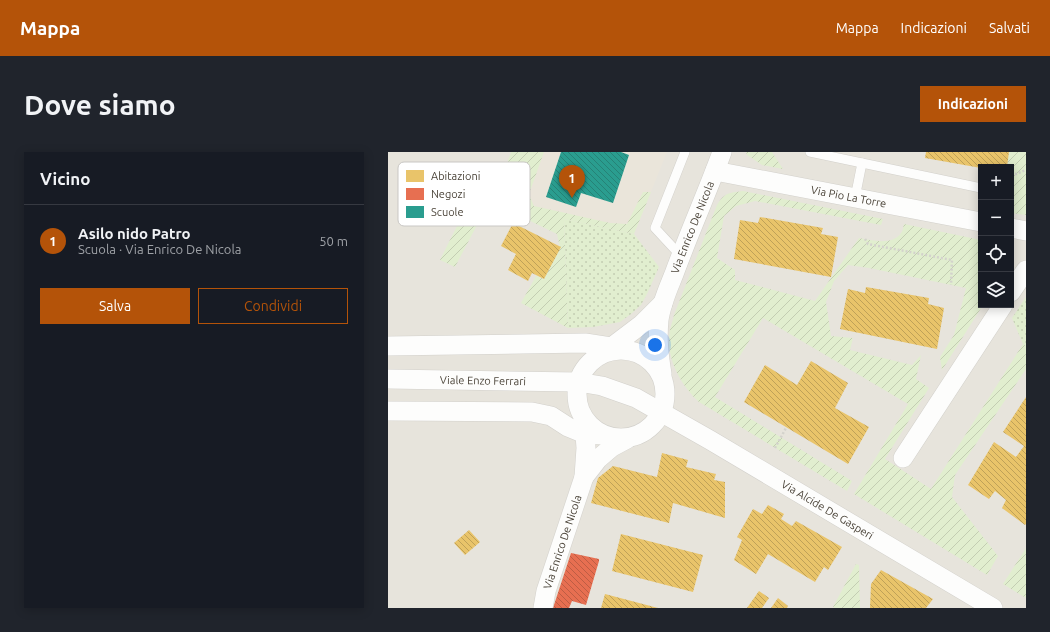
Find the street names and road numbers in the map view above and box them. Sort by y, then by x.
street label: Via Enrico De Nicola [669,179,716,275]
street label: Via Pio La Torre [810,183,887,210]
street label: Viale Enzo Ferrari [440,374,526,387]
street label: Via Alcide De Gasperi [779,478,875,542]
street label: Via Enrico De Nicola [541,493,584,591]

